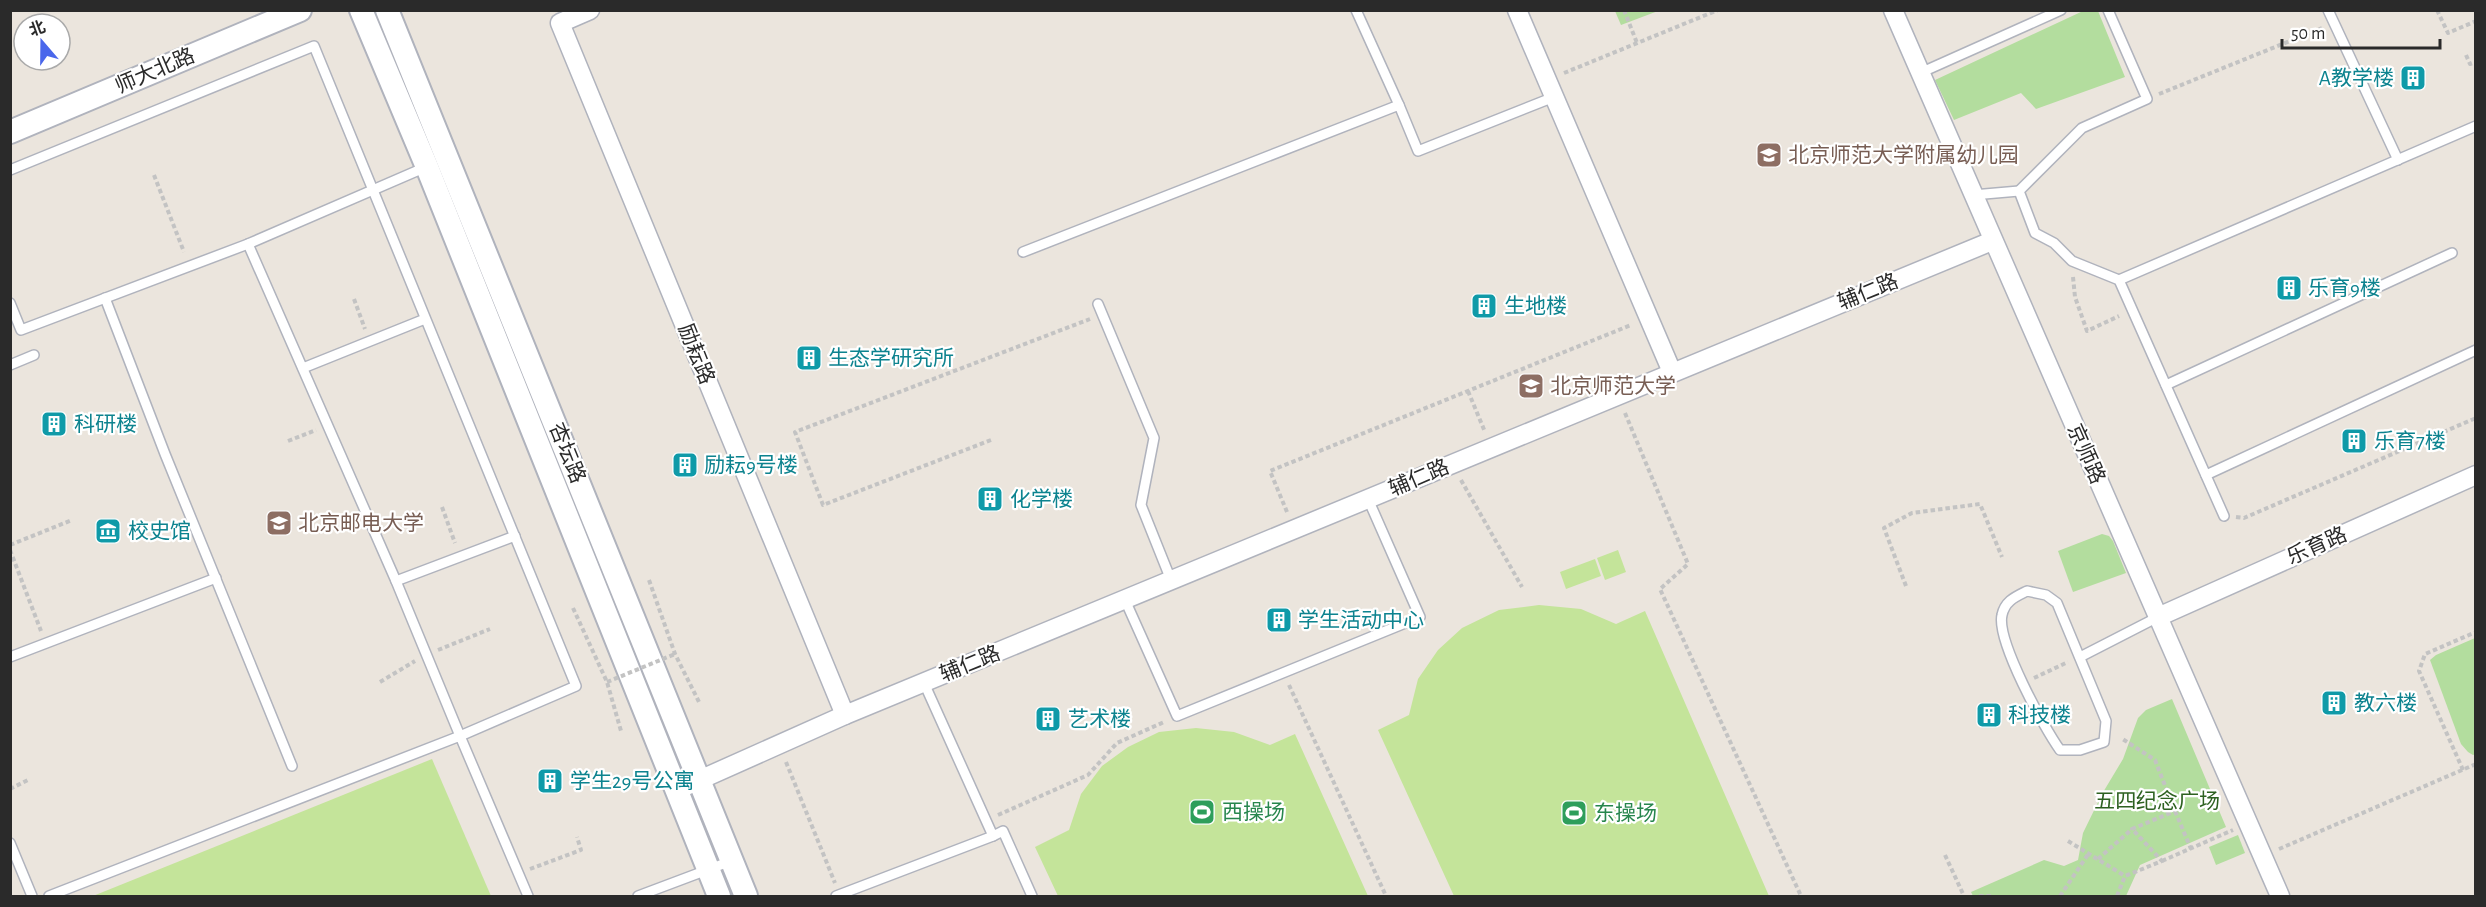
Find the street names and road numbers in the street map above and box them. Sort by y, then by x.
street label: 师大北路 [112,44,198,97]
street label: 辅仁路 [1834,270,1901,314]
street label: 励耘路 [674,320,718,387]
street label: 杏坛路 [545,419,589,486]
street label: 京师路 [2064,421,2109,487]
street label: 辅仁路 [1386,455,1452,500]
street label: 乐育路 [2284,523,2350,568]
street label: 辅仁路 [936,642,1003,686]

